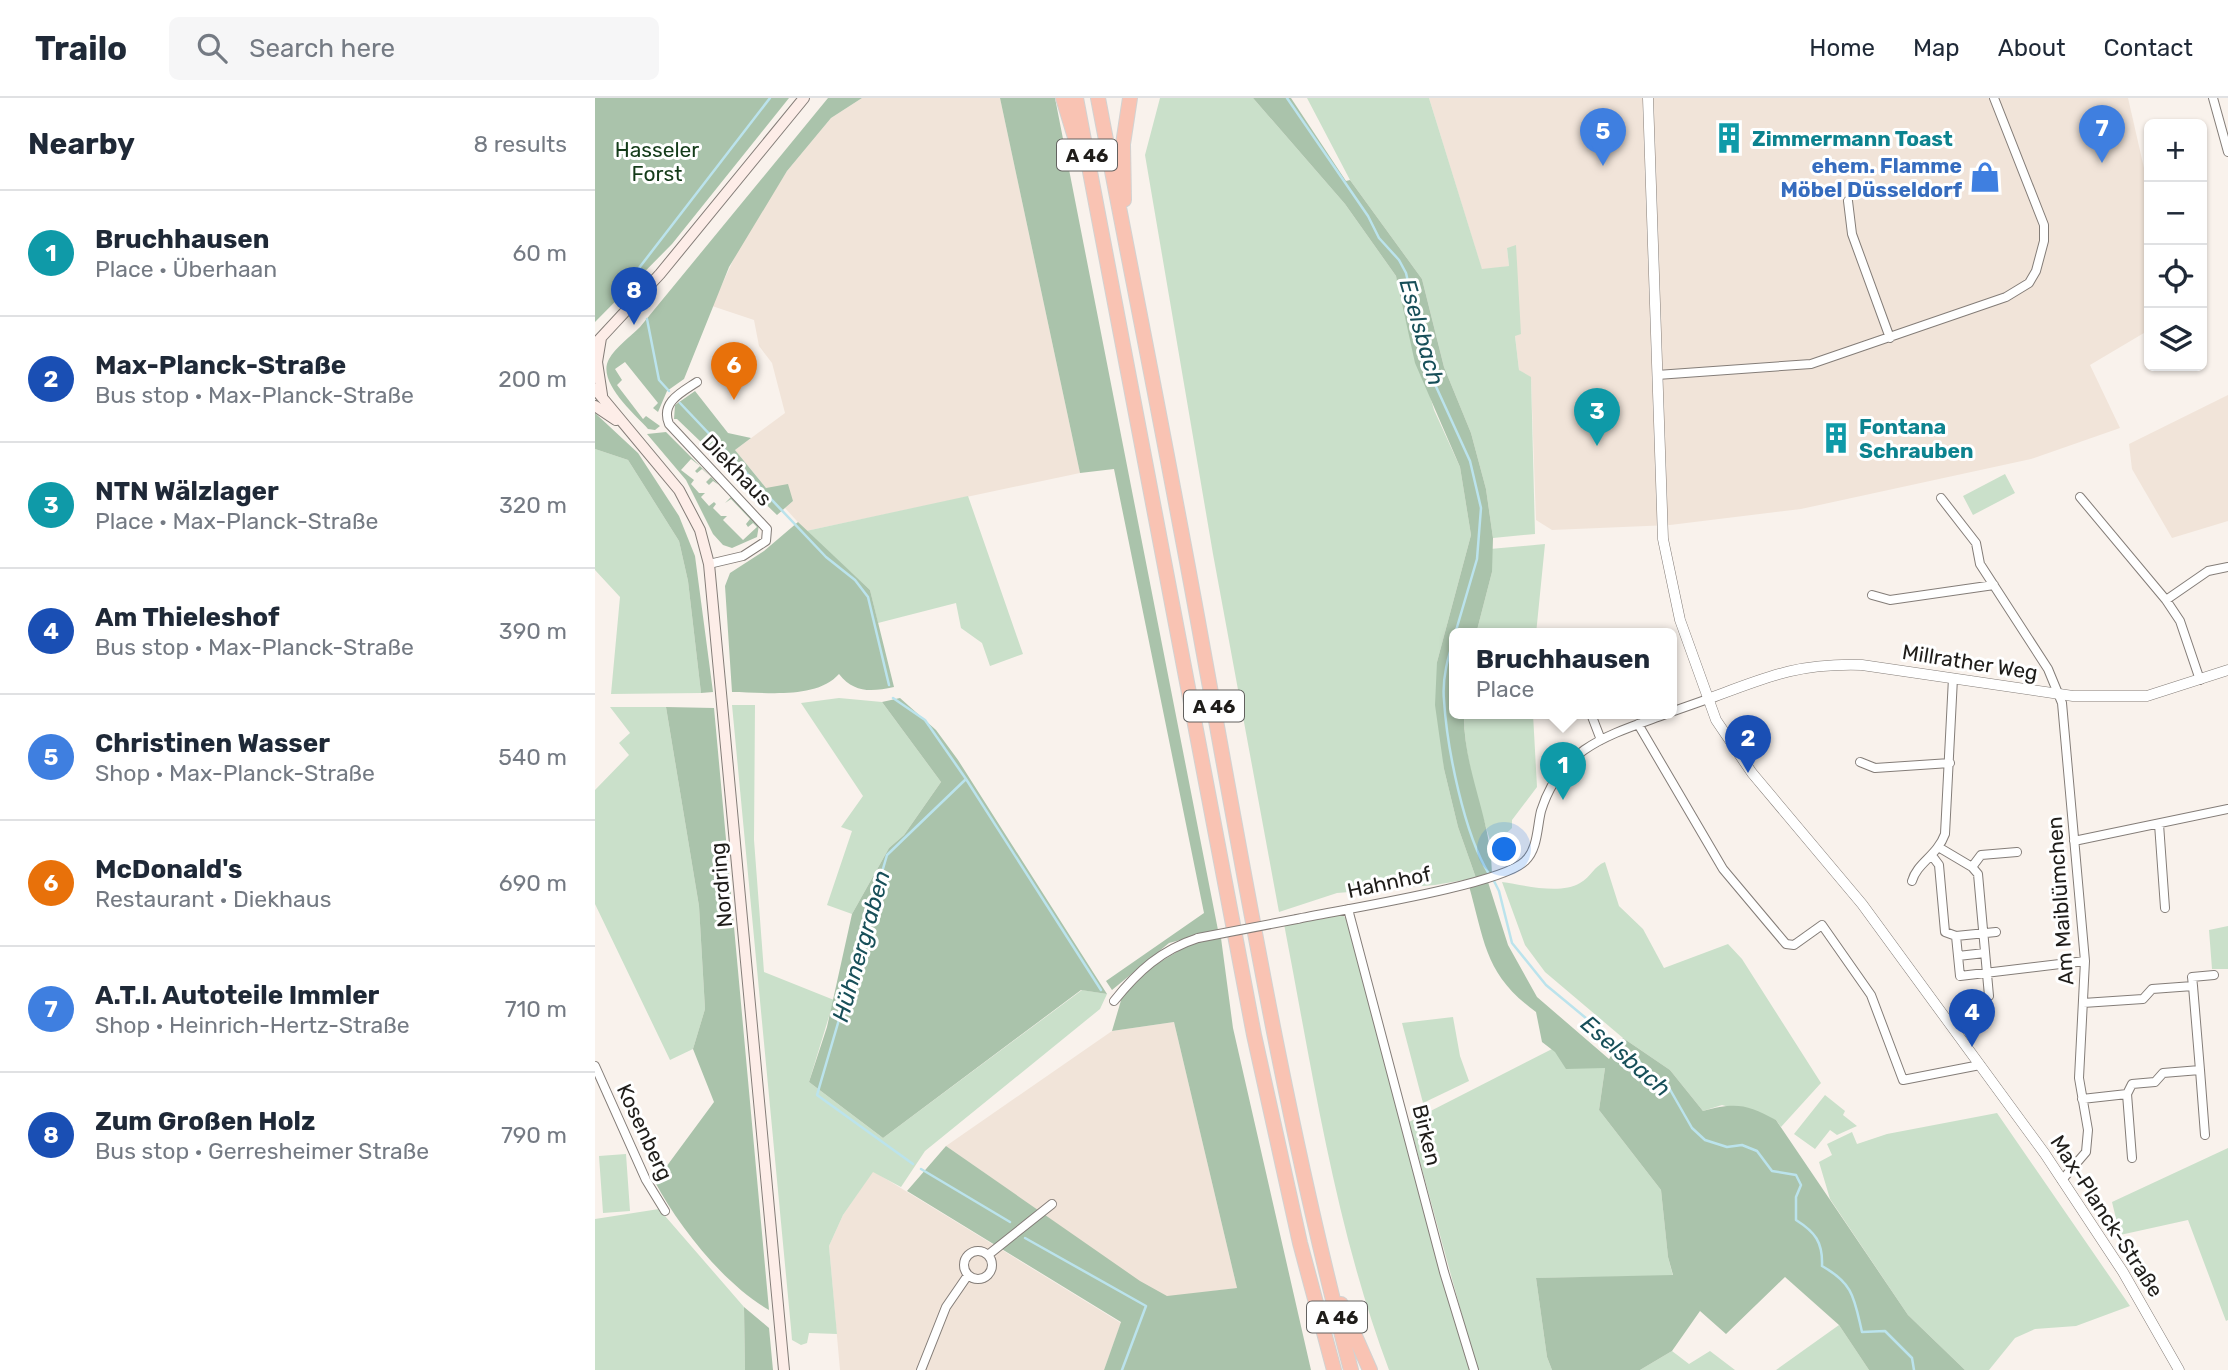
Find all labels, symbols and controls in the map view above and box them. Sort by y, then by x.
search box [169,17,659,80]
text: Trailo [35,29,127,68]
icon: search [193,29,231,67]
text: Search here [249,33,395,64]
text: Home [1809,34,1875,62]
text: Map [1913,34,1960,62]
text: About [1998,34,2066,62]
text: Contact [2104,34,2193,62]
pin: 7 [2079,105,2125,163]
pin: 5 [1580,108,1626,166]
map controls [2144,119,2207,371]
button: + [2144,119,2207,182]
building icon: Zimmermann Toast [1712,121,1746,155]
text: Nearby [28,126,135,162]
place label: Zimmermann Toast [1752,126,1953,151]
text: 8 results [473,130,567,158]
park label: Hasseler Forst [615,137,699,186]
road number: A 46 [1057,139,1117,170]
place label: ehem. Flamme Möbel Düsseldorf [1780,153,1963,202]
shop icon: ehem. Flamme Möbel Düsseldorf [1968,160,2002,194]
button: − [2144,182,2207,245]
text: Bruchhausen [95,224,269,255]
text: 1 [45,239,57,267]
text: 60 m [512,239,567,267]
button: locate [2144,245,2207,308]
text: Place · Überhaan [95,255,277,283]
pin: 8 [611,267,657,325]
water label: Eselsbach [1393,275,1451,389]
button: layers [2144,308,2207,371]
pin: 6 [711,342,757,400]
text: Max-Planck-Straße [95,350,346,381]
text: 2 [44,365,58,393]
text: 200 m [498,365,567,393]
text: Bus stop · Max-Planck-Straße [95,381,414,409]
pin: 3 [1574,388,1620,446]
place label: Fontana Schrauben [1859,414,1973,463]
building icon: Fontana Schrauben [1819,421,1853,455]
street label: Diekhaus [697,429,777,511]
text: NTN Wälzlager [95,476,279,507]
text: 3 [43,491,59,519]
text: 320 m [499,491,567,519]
text: Place · Max-Planck-Straße [95,507,378,535]
text: Am Thieleshof [95,602,280,633]
text: 4 [43,617,59,645]
text: 390 m [499,617,567,645]
popup [1449,628,1677,719]
text: Bus stop · Max-Planck-Straße [95,633,414,661]
street label: Millrather Weg [1900,639,2040,685]
text: Bruchhausen [1476,644,1650,675]
text: Place [1476,675,1534,703]
road number: A 46 [1184,691,1244,722]
pin: 2 [1725,715,1771,773]
text: Christinen Wasser [95,728,330,759]
pin: 1 [1540,742,1586,800]
text: 5 [44,743,58,771]
text: 540 m [498,743,567,771]
text: Shop · Max-Planck-Straße [95,759,375,787]
street label: Am Maiblümchen [2042,816,2078,986]
your location [1487,832,1521,866]
street label: Nordring [705,841,737,929]
text: McDonald's [95,854,243,885]
street label: Hahnhof [1345,861,1433,903]
water label: Hühnergraben [826,867,896,1025]
text: 6 [44,869,58,897]
text: 690 m [499,869,567,897]
text: Restaurant · Diekhaus [95,885,331,913]
text: A.T.I. Autoteile Immler [95,980,379,1011]
pin: 4 [1949,989,1995,1047]
text: 7 [44,995,58,1023]
text: 710 m [505,995,567,1023]
water label: Eselsbach [1575,1009,1677,1103]
text: Shop · Heinrich-Hertz-Straße [95,1011,410,1039]
street label: Kosenberg [612,1080,678,1184]
street label: Birken [1407,1102,1447,1168]
text: Zum Großen Holz [95,1106,315,1137]
text: 8 [43,1121,59,1149]
text: 790 m [501,1121,567,1149]
street label: Max-Planck-Straße [2045,1130,2169,1302]
text: Bus stop · Gerresheimer Straße [95,1137,429,1165]
road number: A 46 [1307,1302,1367,1332]

